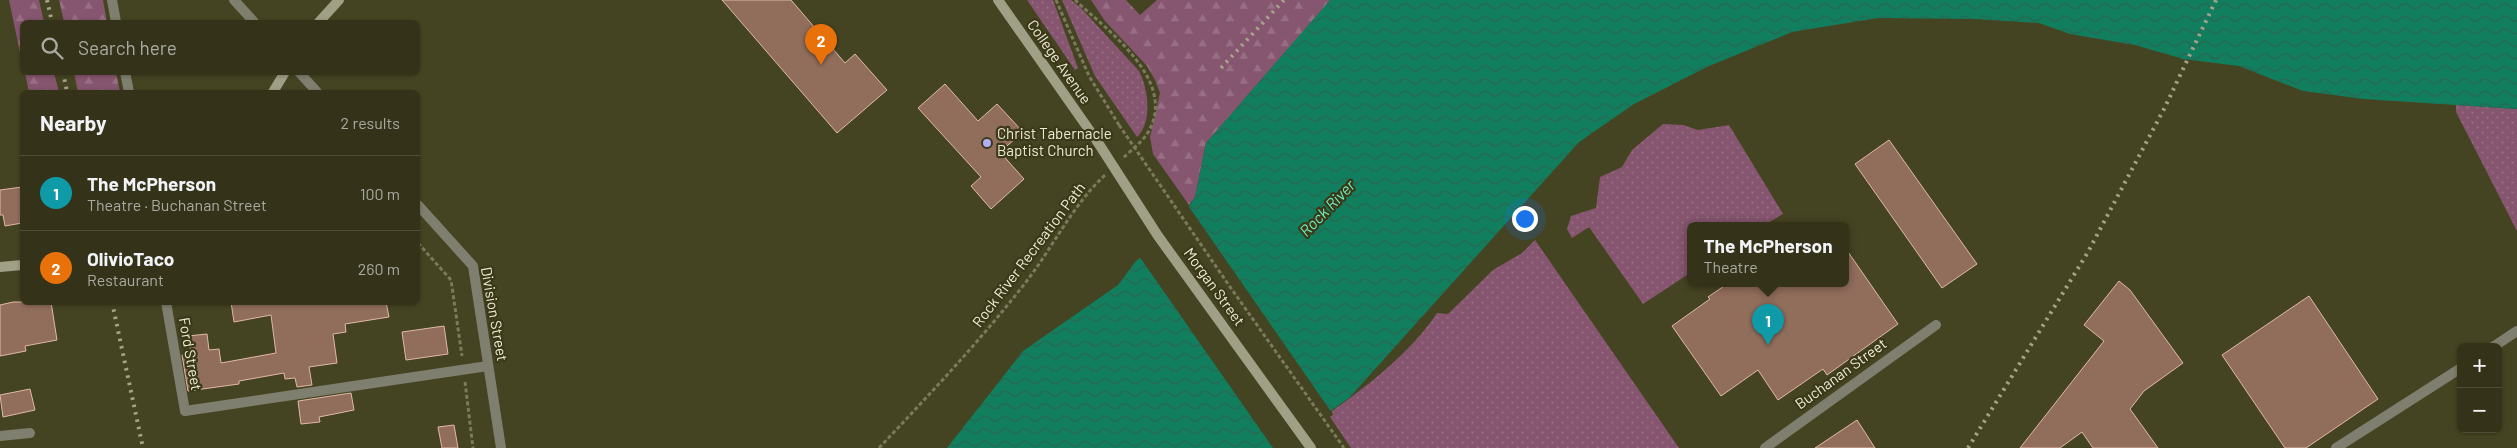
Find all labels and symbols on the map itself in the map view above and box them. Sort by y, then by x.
street label: College Avenue [1024,16,1096,107]
pin: 2 [805,24,837,65]
place label: Christ Tabernacle Baptist Church [997,124,1112,159]
marker: Christ Tabernacle Baptist Church [981,137,993,149]
water label: Rock River [1295,174,1359,240]
street label: Rock River Recreation Path [968,179,1088,330]
your location [1512,206,1538,232]
street label: Morgan Street [1181,244,1249,329]
street label: Division Street [478,265,512,362]
pin: 1 [1752,304,1784,345]
street label: Ford Street [176,316,206,392]
street label: Buchanan Street [1791,334,1890,412]

